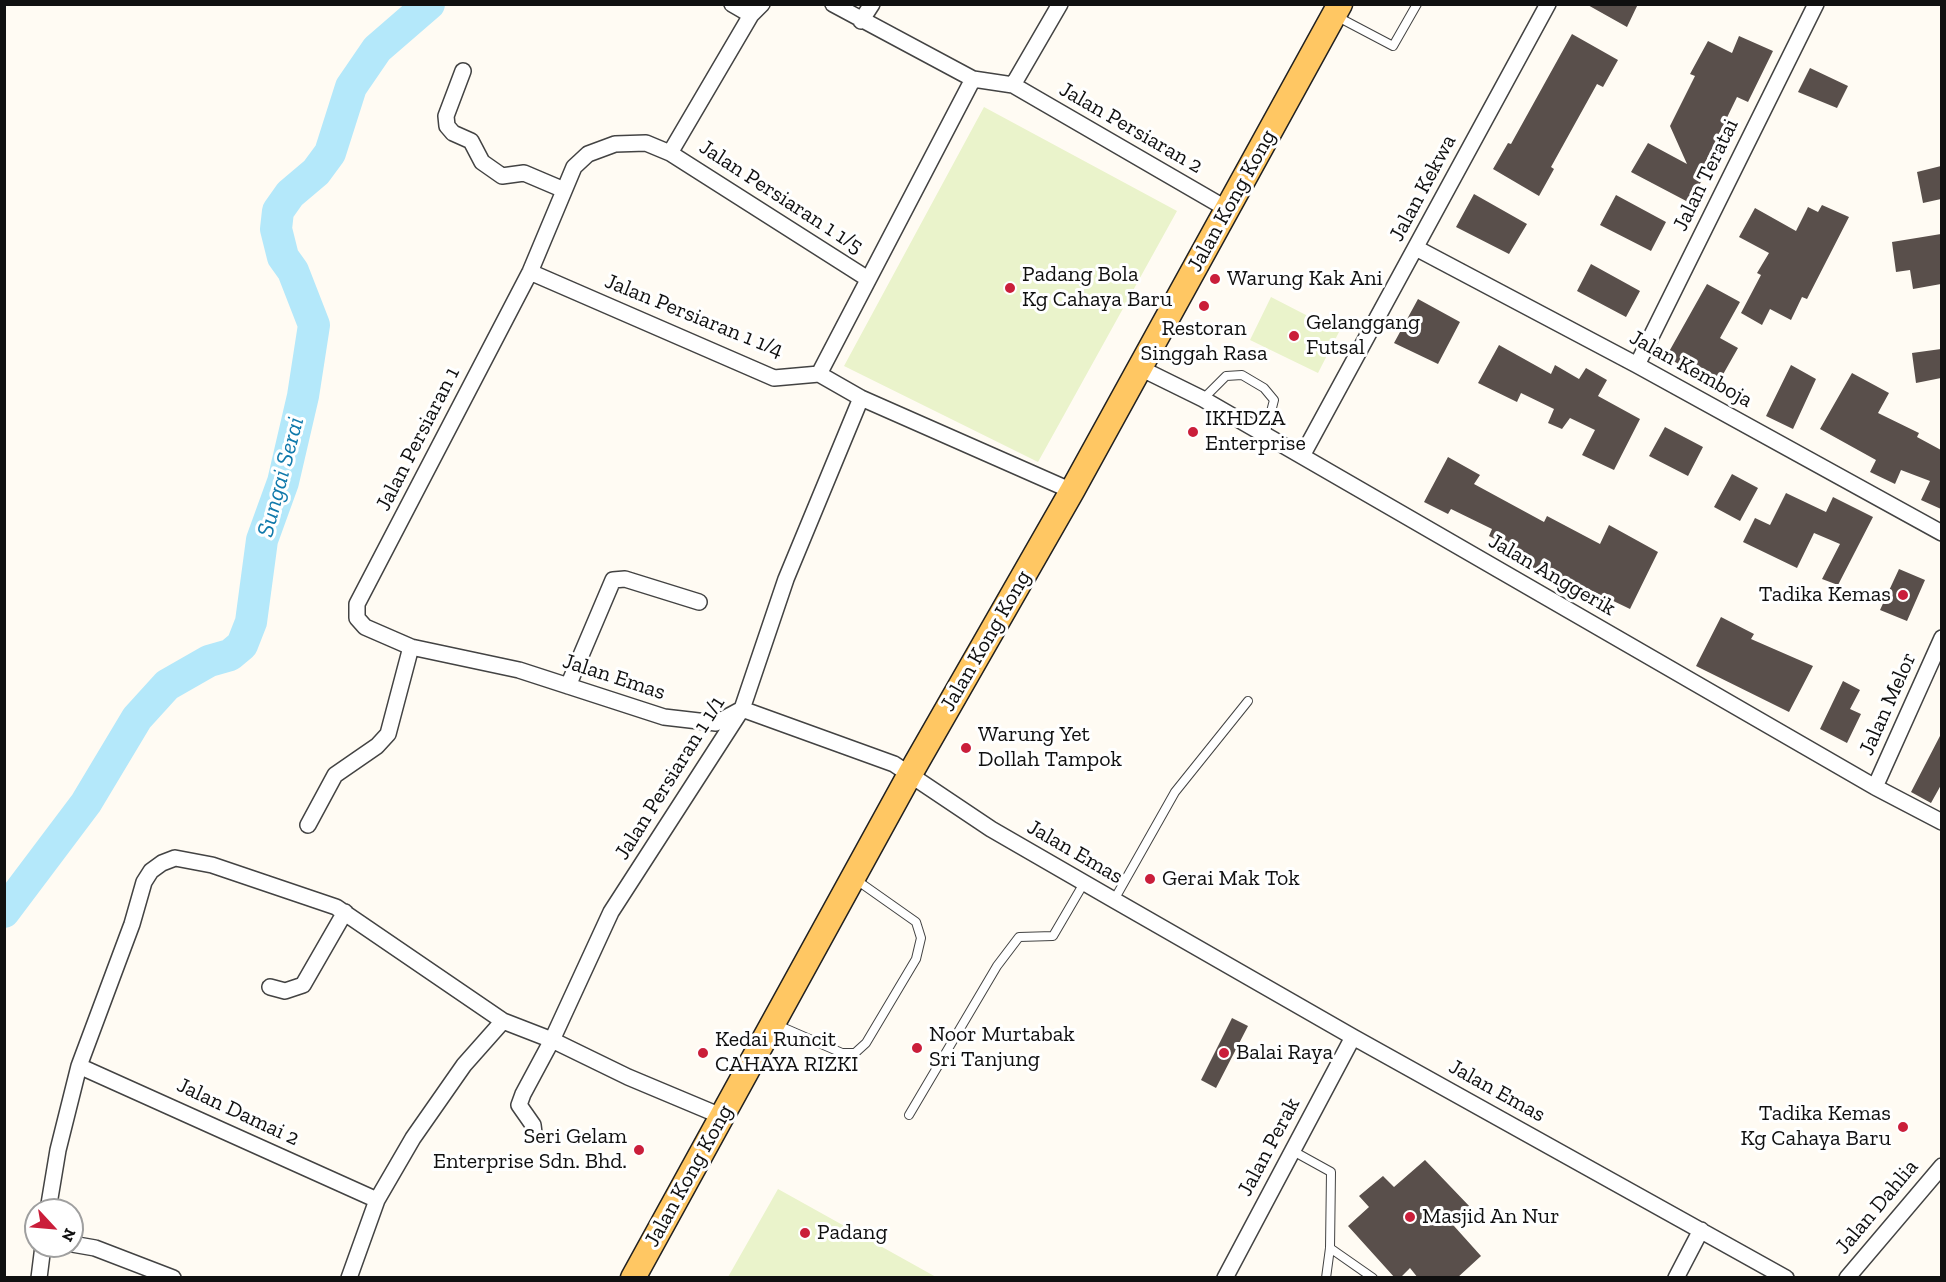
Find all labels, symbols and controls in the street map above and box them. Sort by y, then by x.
street label: Jalan Persiaran 2 [1055,76,1207,180]
street label: Jalan Teratai [1667,115,1745,235]
street label: Jalan Kong Kong [1182,125,1282,277]
street label: Jalan Kekwa [1384,130,1462,246]
street label: Jalan Persiaran 1 1/5 [694,134,868,260]
place label: Padang Bola Kg Cahaya Baru [1022,262,1172,314]
place label: Warung Kak Ani [1227,266,1383,292]
street label: Jalan Persiaran 1 1/4 [601,268,787,364]
marker: Warung Kak Ani [1208,272,1222,286]
marker: Padang Bola Kg Cahaya Baru [1003,281,1017,295]
marker: Restoran Singgah Rasa [1197,299,1211,313]
place label: Gelanggang Futsal [1306,310,1420,362]
place label: Restoran Singgah Rasa [1140,316,1268,368]
street label: Jalan Kemboja [1625,324,1757,414]
marker: Gelanggang Futsal [1287,329,1301,343]
street label: Jalan Persiaran 1 [370,363,466,515]
place label: IKHDZA Enterprise [1205,406,1306,458]
water label: Sungai Serai [251,414,311,540]
marker: IKHDZA Enterprise [1186,425,1200,439]
street label: Jalan Anggerik [1484,528,1620,622]
street label: Jalan Kong Kong [935,566,1037,716]
place label: Tadika Kemas [1759,582,1891,608]
marker: Tadika Kemas [1896,588,1910,602]
street label: Jalan Emas [559,648,669,706]
street label: Jalan Melor [1854,648,1922,760]
street label: Jalan Persiaran 1 1/1 [609,691,731,865]
place label: Warung Yet Dollah Tampok [978,722,1122,774]
marker: Warung Yet Dollah Tampok [959,741,973,755]
street label: Jalan Emas [1022,814,1128,890]
place label: Gerai Mak Tok [1162,866,1300,892]
marker: Gerai Mak Tok [1143,872,1157,886]
place label: Noor Murtabak Sri Tanjung [929,1022,1075,1074]
place label: Kedai Runcit CAHAYA RIZKI [715,1027,858,1078]
place label: Balai Raya [1236,1040,1333,1066]
marker: Noor Murtabak Sri Tanjung [910,1041,924,1055]
marker: Kedai Runcit CAHAYA RIZKI [696,1046,710,1060]
marker: Balai Raya [1217,1046,1231,1060]
street label: Jalan Emas [1444,1054,1550,1128]
street label: Jalan Damai 2 [172,1072,304,1152]
street label: Jalan Perak [1232,1093,1306,1201]
street label: Jalan Kong Kong [639,1100,739,1252]
place label: Tadika Kemas Kg Cahaya Baru [1741,1101,1891,1152]
marker: Tadika Kemas Kg Cahaya Baru [1896,1120,1910,1134]
place label: Seri Gelam Enterprise Sdn. Bhd. [433,1124,627,1176]
marker: Seri Gelam Enterprise Sdn. Bhd. [632,1143,646,1157]
street label: Jalan Dahlia [1830,1154,1924,1260]
north arrow [24,1198,84,1258]
place label: Masjid An Nur [1422,1204,1559,1230]
marker: Masjid An Nur [1403,1210,1417,1224]
place label: Padang [817,1220,887,1246]
text: N [58,1226,80,1245]
marker: Padang [798,1226,812,1240]

